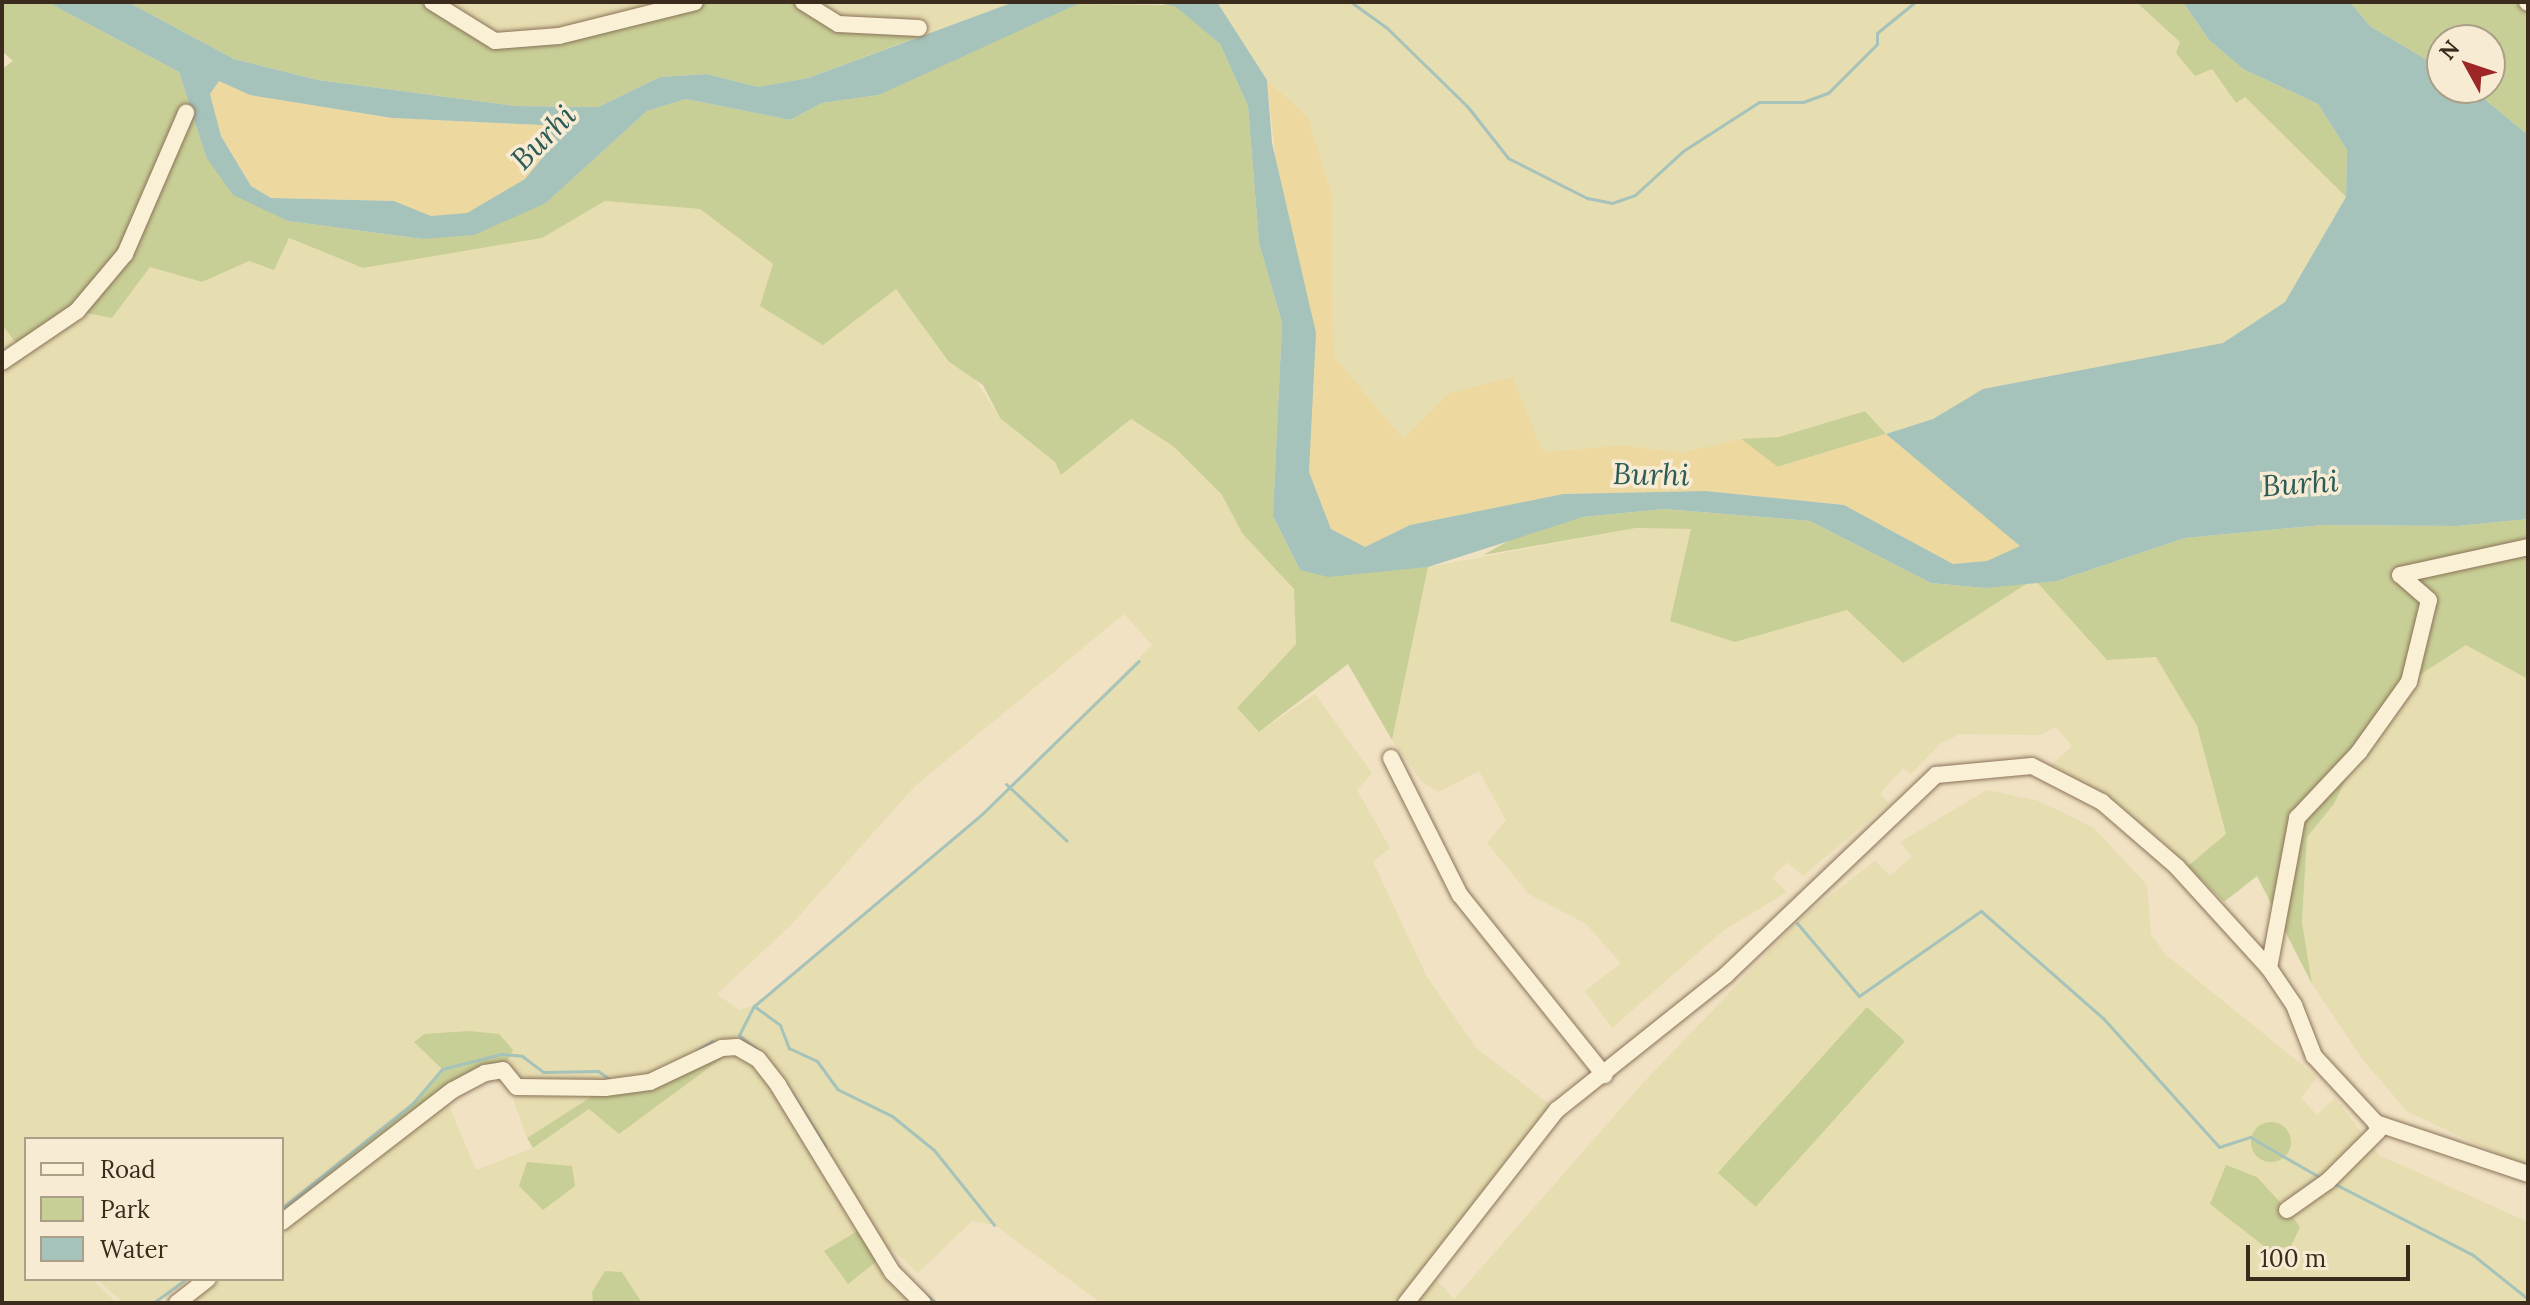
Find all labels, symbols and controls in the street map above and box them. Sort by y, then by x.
north arrow [2426,24,2506,104]
text: N [2433,34,2465,65]
water label: Burhi [503,97,583,177]
water label: Burhi [1612,455,1690,493]
water label: Burhi [2260,462,2340,504]
legend [24,1137,284,1281]
text: Road [100,1154,156,1185]
text: Park [100,1194,150,1225]
scale bar [2250,1229,2414,1279]
text: Water [100,1234,168,1265]
text: 100 m [2260,1243,2326,1274]

